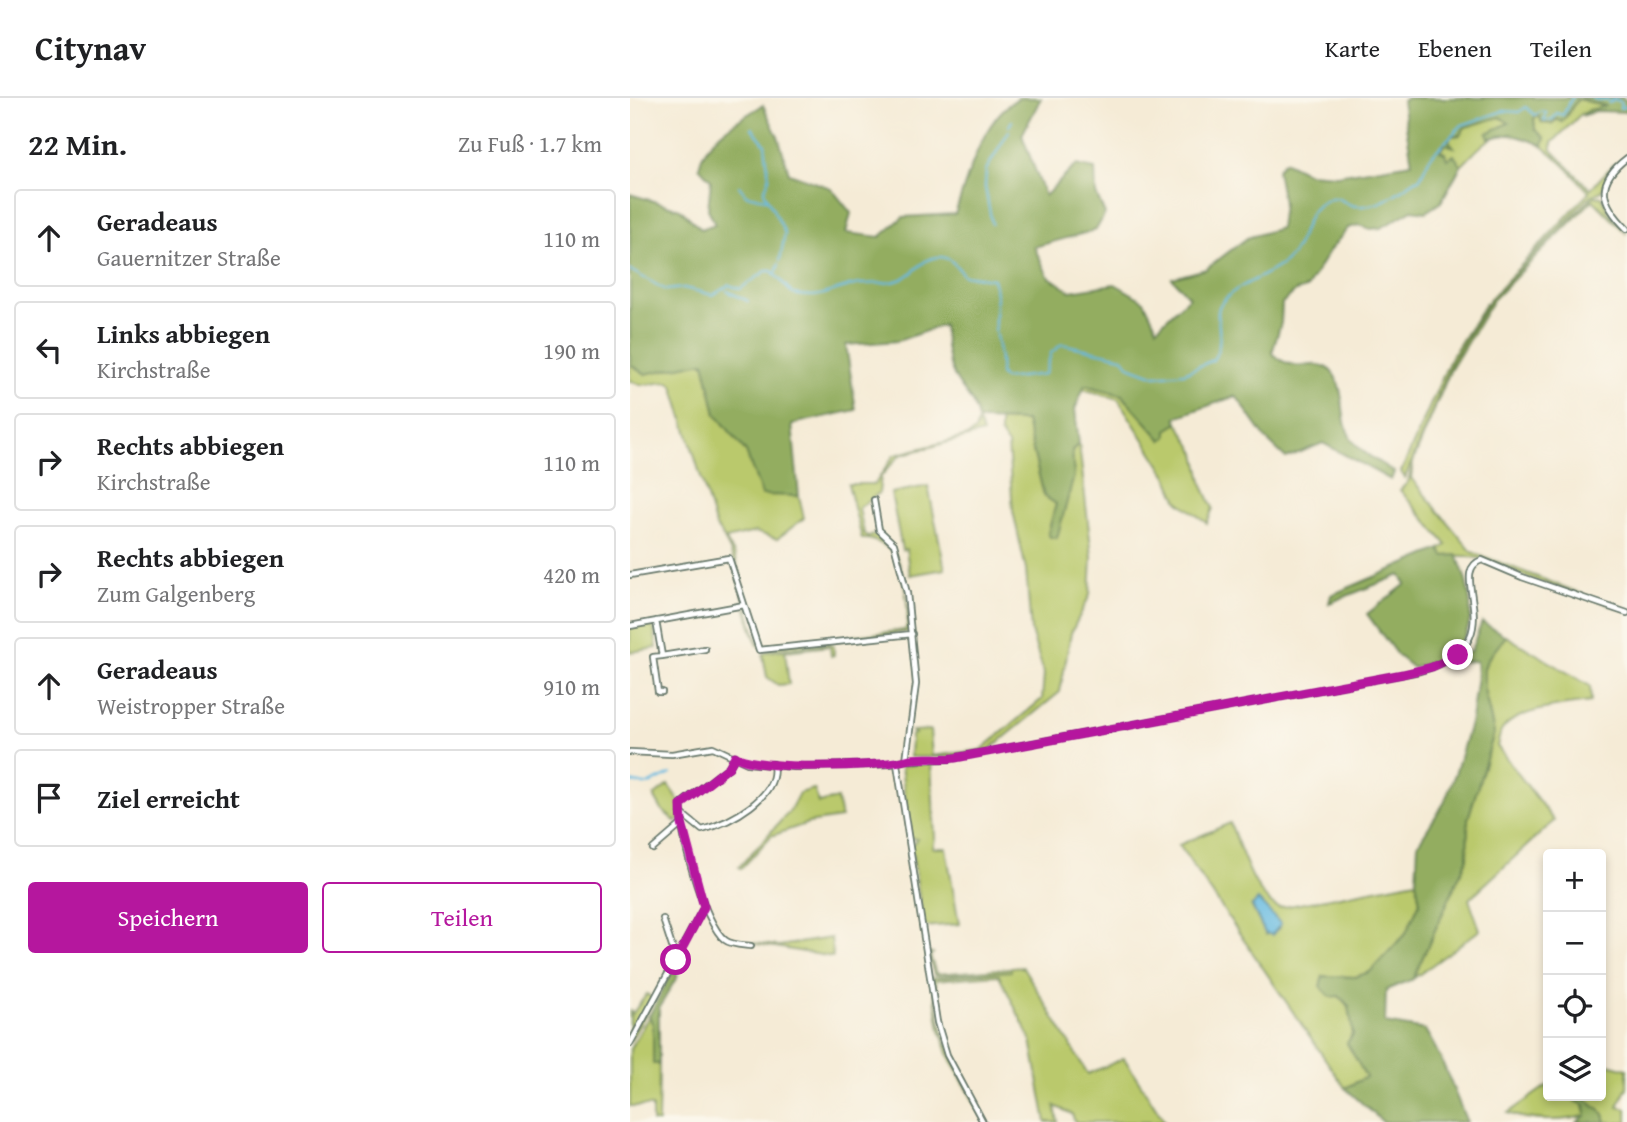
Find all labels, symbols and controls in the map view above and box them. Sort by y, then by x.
text: Citynav [35,24,146,72]
text: Karte [1325,31,1380,66]
text: Ebenen [1418,31,1492,66]
text: Teilen [1530,31,1592,66]
text: 22 Min. [28,122,127,166]
text: Zu Fuß · 1.7 km [458,127,602,160]
text: Geradeaus [97,202,218,241]
icon: ahead [30,219,68,257]
text: 110 m [543,222,600,255]
text: Gauernitzer Straße [97,241,281,274]
text: Links abbiegen [97,314,270,353]
icon: left [30,331,68,369]
text: 190 m [543,334,600,367]
text: Kirchstraße [97,353,211,386]
text: Rechts abbiegen [97,426,284,465]
icon: right [30,443,68,481]
text: 110 m [543,446,600,479]
text: Kirchstraße [97,465,211,498]
text: Rechts abbiegen [97,538,284,577]
icon: right [30,555,68,593]
text: 420 m [543,558,600,591]
text: Zum Galgenberg [97,577,255,610]
route end [1442,639,1473,670]
text: Geradeaus [97,650,218,689]
icon: ahead [30,667,68,705]
text: 910 m [543,670,600,703]
text: Weistropper Straße [97,689,285,722]
icon: arrive [30,779,68,817]
text: Ziel erreicht [97,779,240,818]
map controls [1543,849,1606,1101]
button: + [1543,849,1606,912]
button: Speichern [28,882,308,953]
button: Teilen [322,882,602,953]
button: − [1543,912,1606,975]
route start [660,944,691,975]
button: locate [1543,975,1606,1038]
button: layers [1543,1038,1606,1101]

